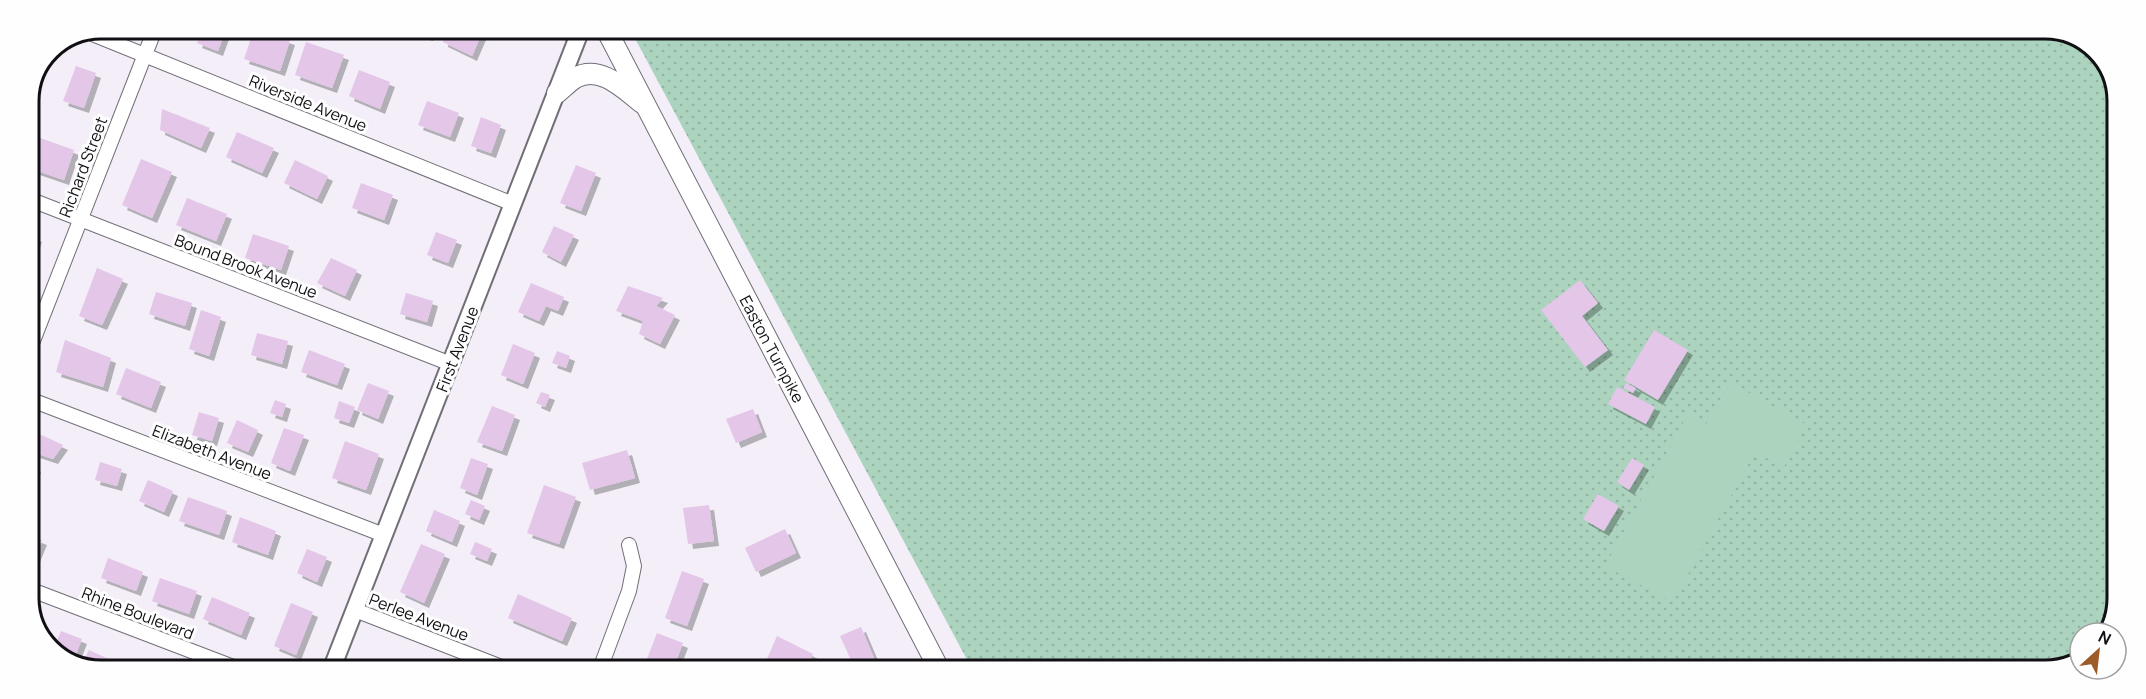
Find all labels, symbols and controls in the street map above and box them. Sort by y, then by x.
street label: Riverside Avenue [246,69,370,137]
street label: Richard Street [54,113,112,221]
street label: Bound Brook Avenue [171,229,321,303]
street label: Easton Turnpike [734,292,810,406]
street label: First Avenue [431,303,483,395]
street label: Elizabeth Avenue [149,419,275,485]
street label: Rhine Boulevard [79,581,197,645]
street label: Perlee Avenue [366,588,472,646]
north arrow [2068,621,2128,681]
text: N [2095,625,2115,650]

